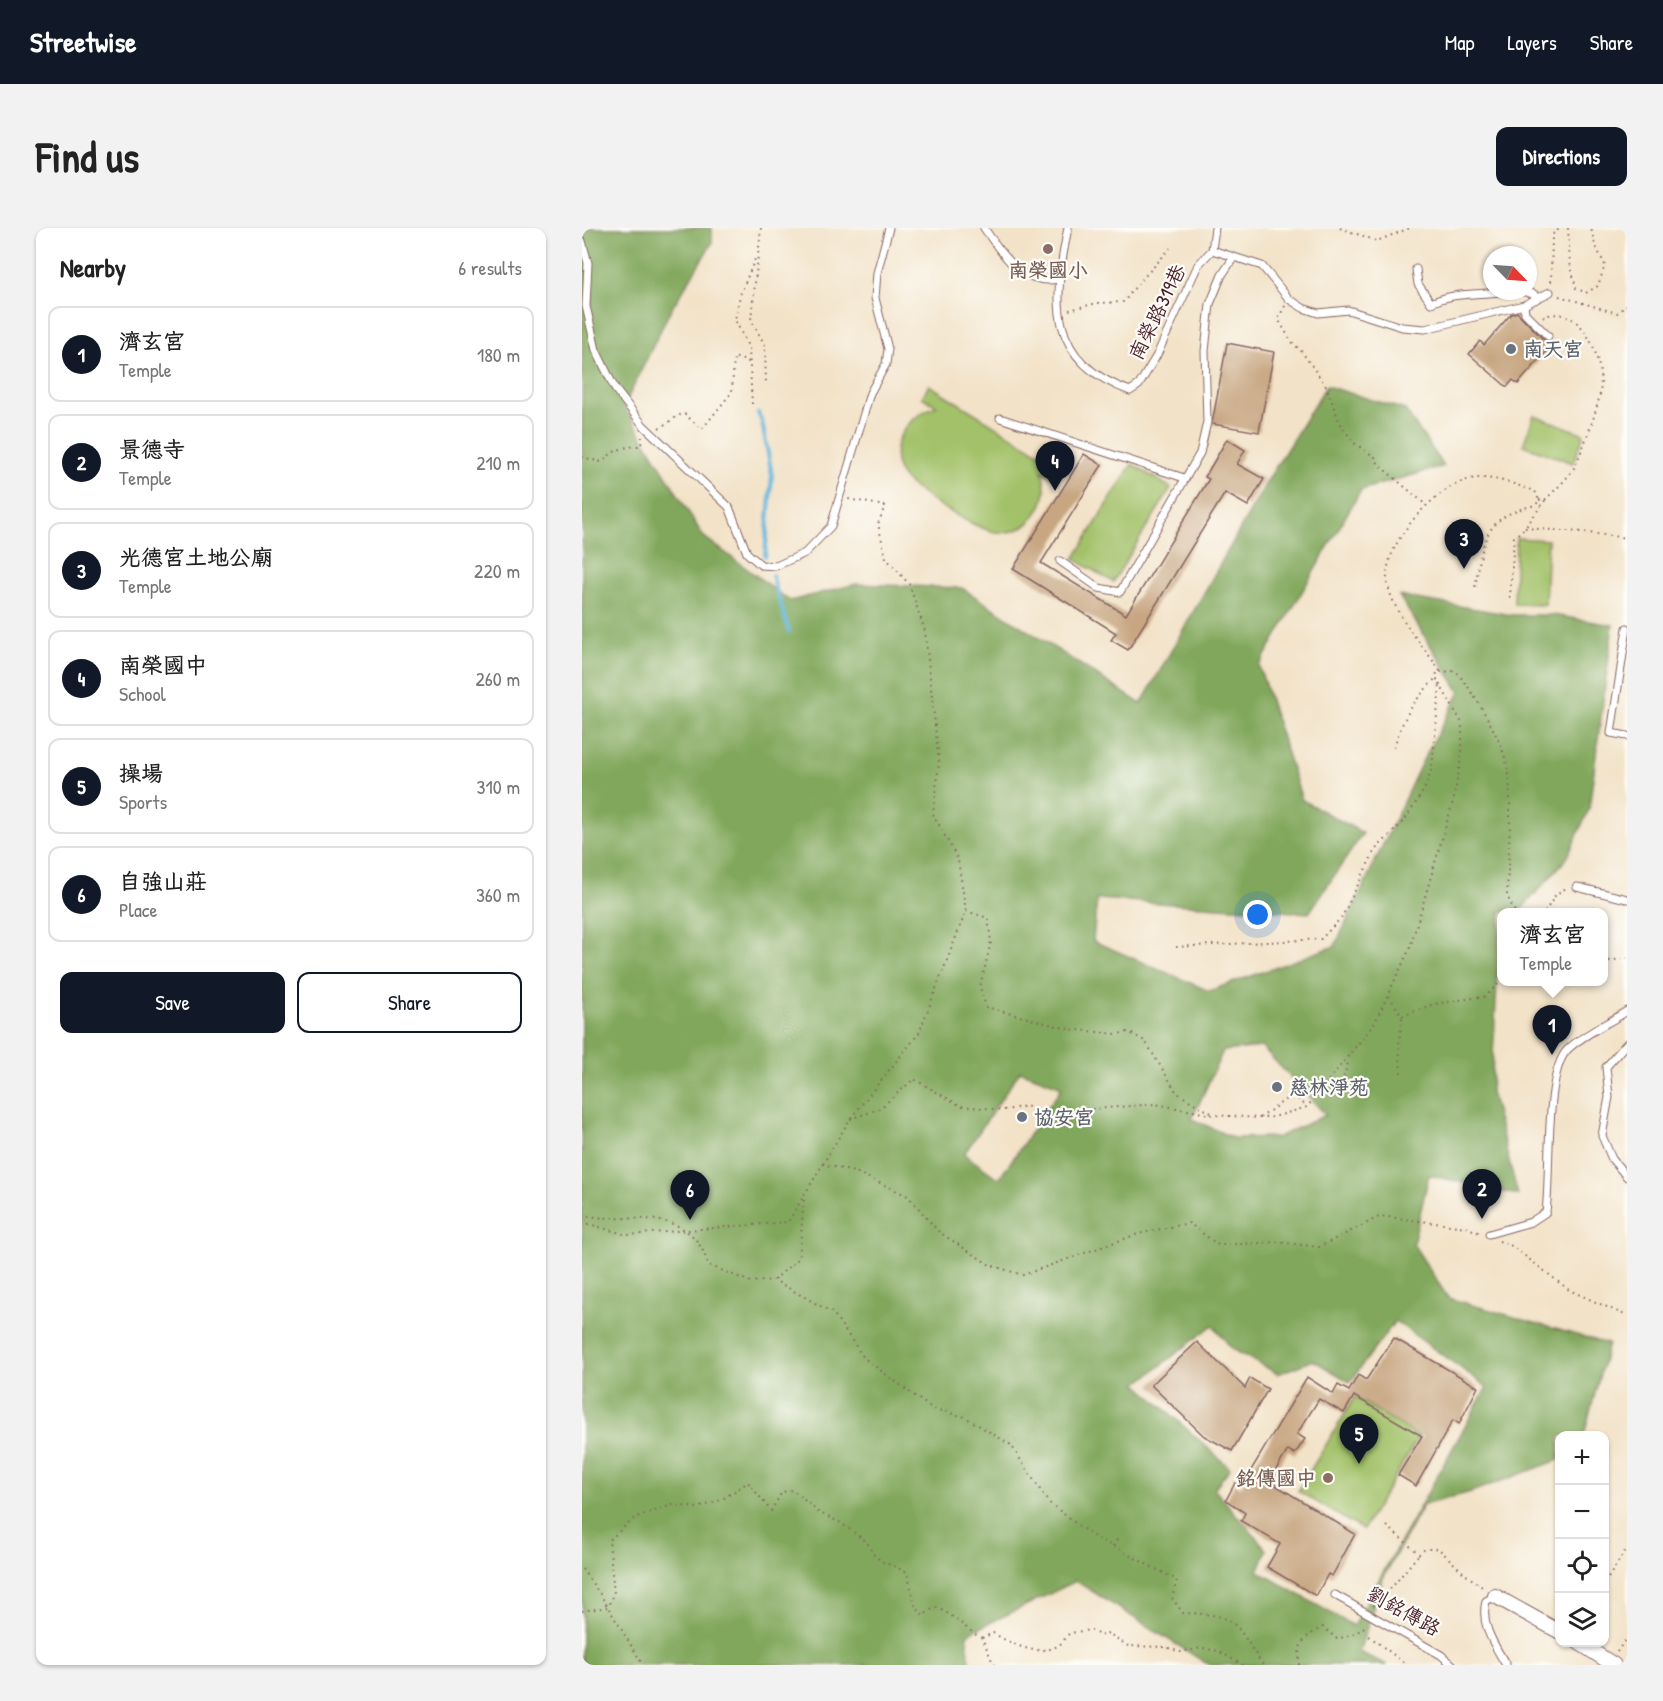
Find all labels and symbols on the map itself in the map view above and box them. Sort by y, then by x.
marker: 南榮國小 [1041,242,1055,256]
north arrow [1483,246,1537,300]
place label: 南榮國小 [1008,256,1088,283]
street label: 南榮路319巷 [1122,258,1192,364]
place label: 南天宮 [1523,335,1583,362]
marker: 南天宮 [1504,342,1518,356]
pin: 4 [1036,442,1074,491]
pin: 3 [1444,520,1484,569]
your location [1243,900,1272,929]
pin: 1 [1532,1006,1572,1055]
place label: 慈林淨苑 [1289,1073,1369,1100]
marker: 慈林淨苑 [1270,1080,1284,1094]
place label: 協安宮 [1034,1103,1094,1130]
marker: 協安宮 [1015,1110,1029,1124]
pin: 6 [670,1170,710,1220]
pin: 2 [1462,1170,1502,1219]
pin: 5 [1340,1414,1378,1464]
place label: 銘傳國中 [1236,1464,1316,1491]
marker: 銘傳國中 [1321,1471,1335,1485]
street label: 劉銘傳路 [1363,1579,1447,1642]

